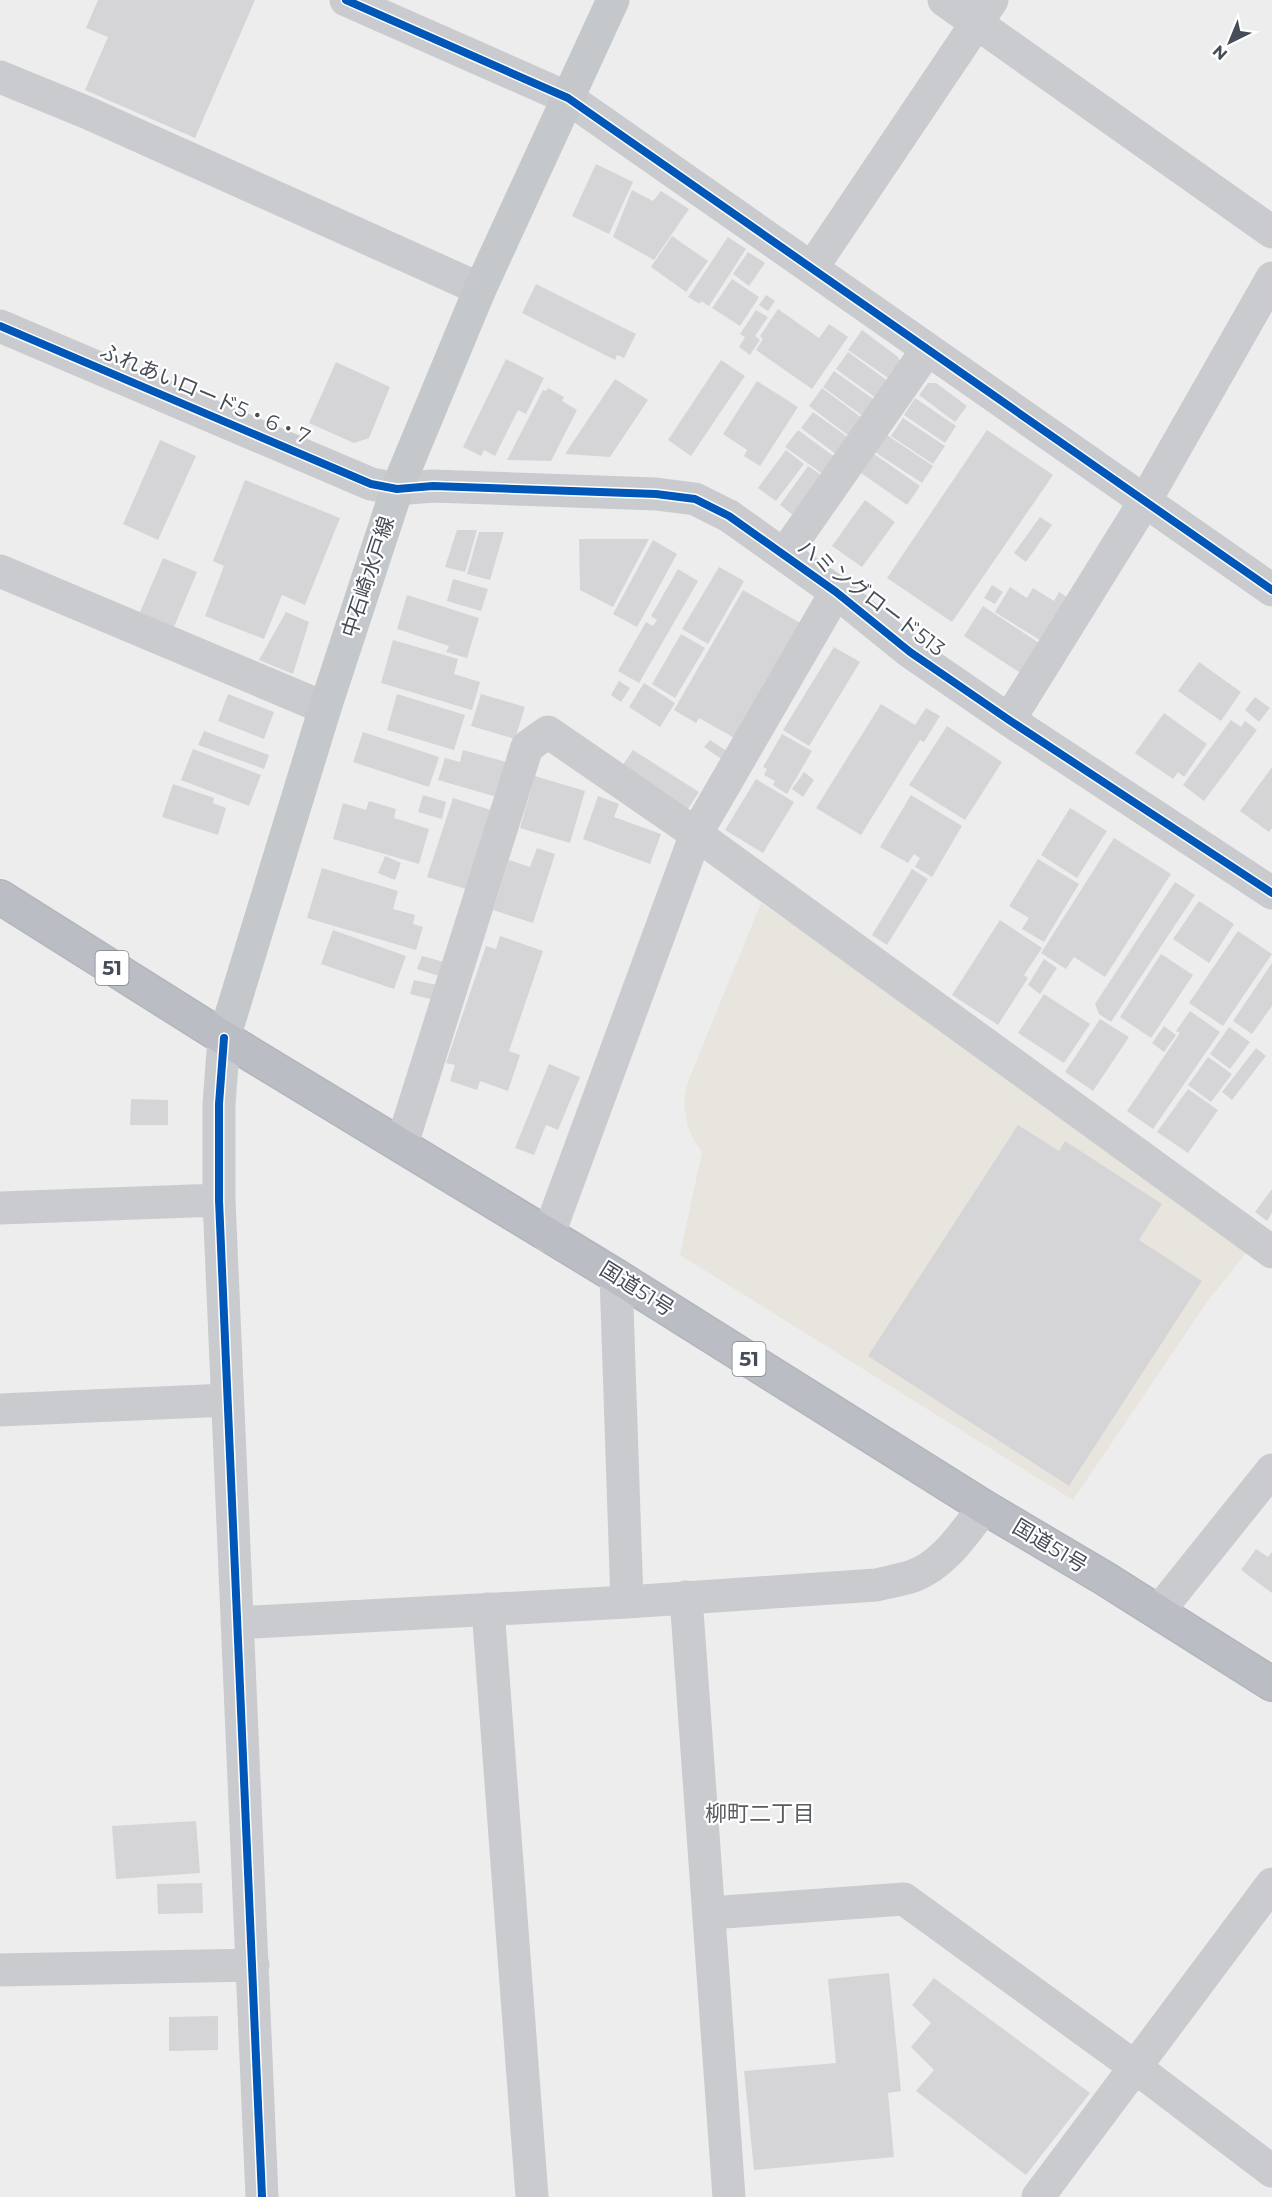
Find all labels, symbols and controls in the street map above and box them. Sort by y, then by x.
north arrow [1200,12,1260,72]
text: N [1209,41,1231,64]
street label: ふれあいロード5・6・7 [96,338,314,449]
street label: 中石崎水戸線 [336,513,399,641]
street label: ハミングロード513 [793,534,950,661]
road number: 51 [96,951,128,985]
street label: 国道51号 [596,1256,679,1321]
road number: 51 [732,1342,766,1376]
street label: 国道51号 [1008,1514,1092,1578]
district label: 柳町二丁目 [705,1800,815,1827]

